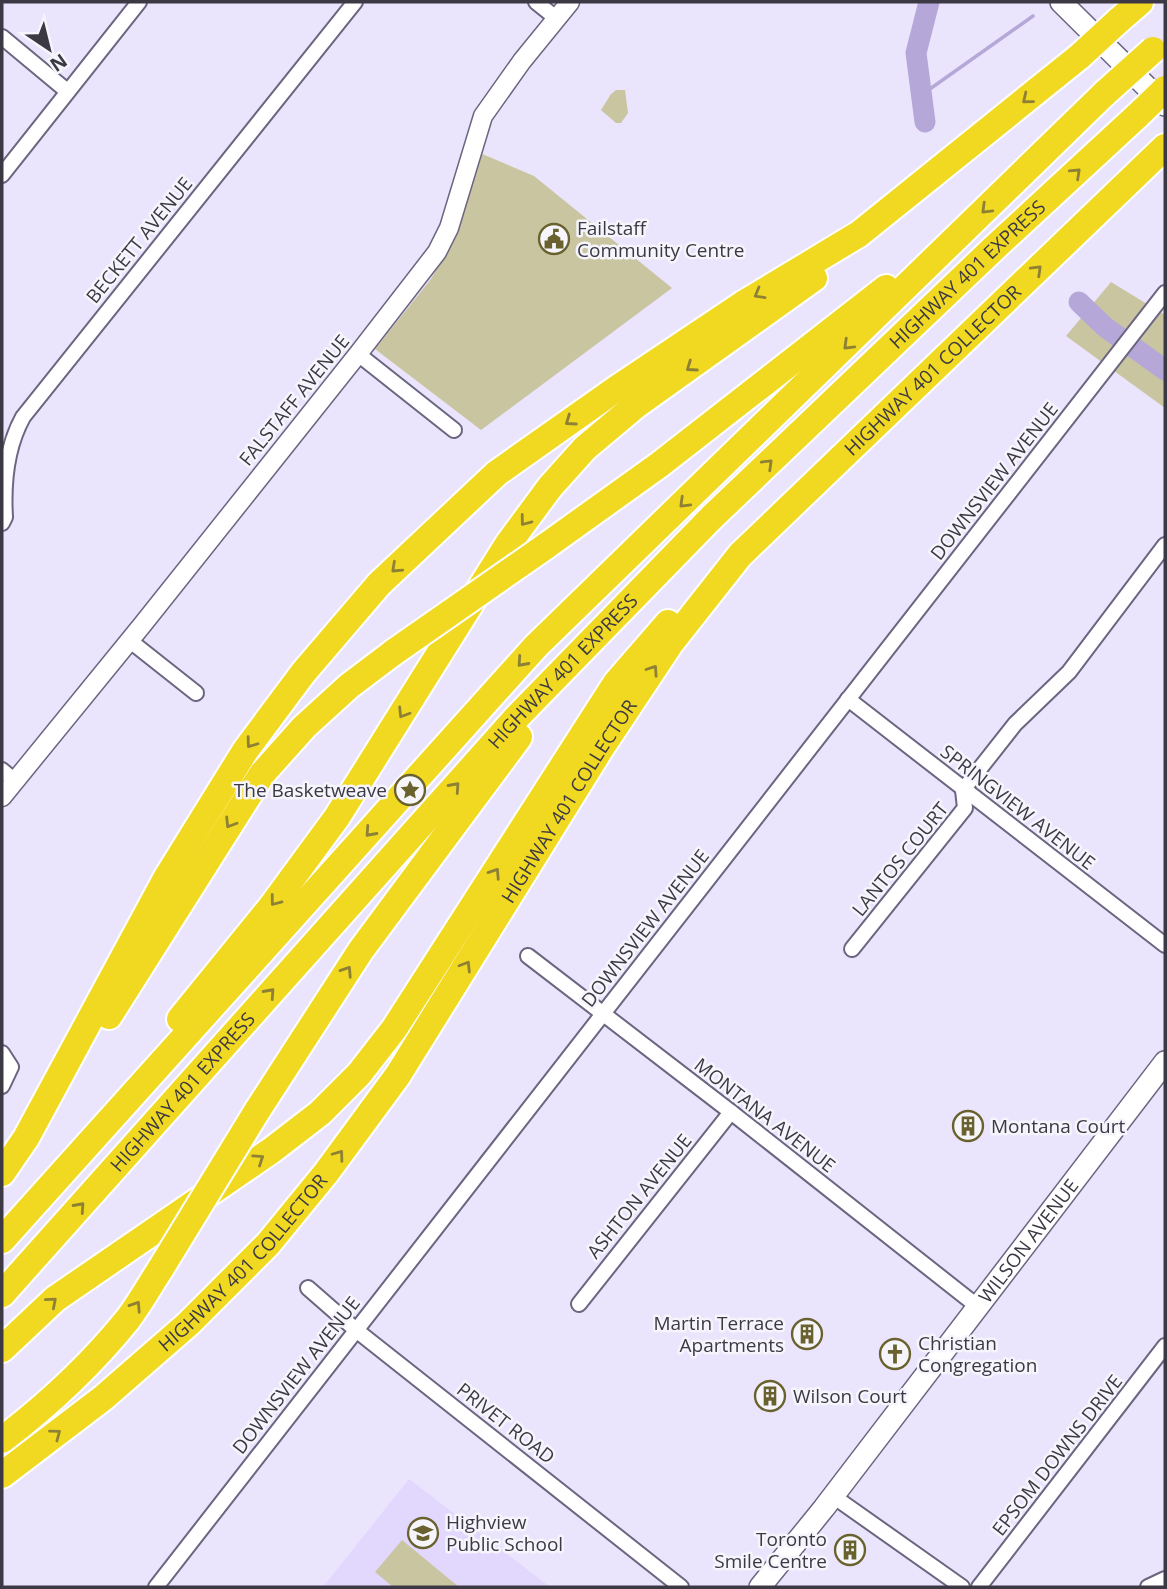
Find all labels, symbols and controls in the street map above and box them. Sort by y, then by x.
north arrow [14,14,84,84]
text: N [45,48,73,78]
one-way arrow [1022,91,1034,104]
one-way arrow [1068,168,1081,181]
street label: BECKETT AVENUE [80,171,198,309]
street label: HIGHWAY 401 EXPRESS [883,194,1051,354]
one-way arrow [981,200,994,213]
place label: Failstaff Community Centre [577,215,744,263]
public building icon: Failstaff Community Centre [537,222,571,256]
one-way arrow [1028,266,1041,279]
street label: HIGHWAY 401 COLLECTOR [838,279,1027,461]
one-way arrow [753,286,766,299]
street label: FALSTAFF AVENUE [233,329,355,471]
one-way arrow [844,337,856,349]
one-way arrow [686,359,699,371]
street label: DOWNSVIEW AVENUE [924,397,1064,565]
one-way arrow [565,413,578,426]
one-way arrow [760,459,773,472]
one-way arrow [680,495,693,508]
one-way arrow [521,513,533,526]
one-way arrow [391,559,404,572]
street label: HIGHWAY 401 EXPRESS [482,588,643,754]
one-way arrow [518,654,530,667]
one-way arrow [645,665,657,678]
street label: HIGHWAY 401 COLLECTOR [495,694,643,908]
one-way arrow [399,705,412,718]
one-way arrow [247,735,260,748]
street label: SPRINGVIEW AVENUE [935,738,1101,876]
place icon: The Basketweave [393,773,427,807]
place label: The Basketweave [234,777,387,803]
one-way arrow [447,782,459,795]
street label: LANTOS COURT [846,796,954,921]
one-way arrow [225,816,238,829]
one-way arrow [366,824,378,837]
street label: DOWNSVIEW AVENUE [575,844,715,1012]
one-way arrow [487,868,499,881]
one-way arrow [271,893,284,905]
one-way arrow [458,961,471,974]
one-way arrow [339,966,351,979]
one-way arrow [262,988,275,1001]
street label: HIGHWAY 401 EXPRESS [104,1006,261,1177]
street label: MONTANA AVENUE [689,1052,841,1178]
building icon: Montana Court [951,1109,985,1143]
place label: Montana Court [991,1113,1125,1139]
street label: ASHTON AVENUE [581,1128,697,1264]
one-way arrow [331,1150,343,1162]
one-way arrow [251,1155,264,1167]
street label: HIGHWAY 401 COLLECTOR [153,1168,333,1357]
street label: WILSON AVENUE [972,1173,1084,1308]
one-way arrow [71,1202,84,1215]
street label: DOWNSVIEW AVENUE [226,1291,366,1459]
one-way arrow [43,1298,56,1310]
one-way arrow [128,1301,141,1314]
place label: Martin Terrace Apartments [653,1310,784,1358]
building icon: Martin Terrace Apartments [790,1317,824,1351]
place label: Christian Congregation [918,1330,1037,1378]
church icon: Christian Congregation [878,1337,912,1371]
street label: EPSOM DOWNS DRIVE [986,1369,1128,1541]
street label: PRIVET ROAD [451,1376,561,1470]
building icon: Wilson Court [753,1379,787,1413]
place label: Wilson Court [793,1383,907,1409]
one-way arrow [48,1429,61,1442]
place label: Highview Public School [446,1509,563,1557]
school or university icon: Highview Public School [406,1516,440,1550]
place label: Toronto Smile Centre [714,1526,827,1574]
building icon: Toronto Smile Centre [833,1533,867,1567]

